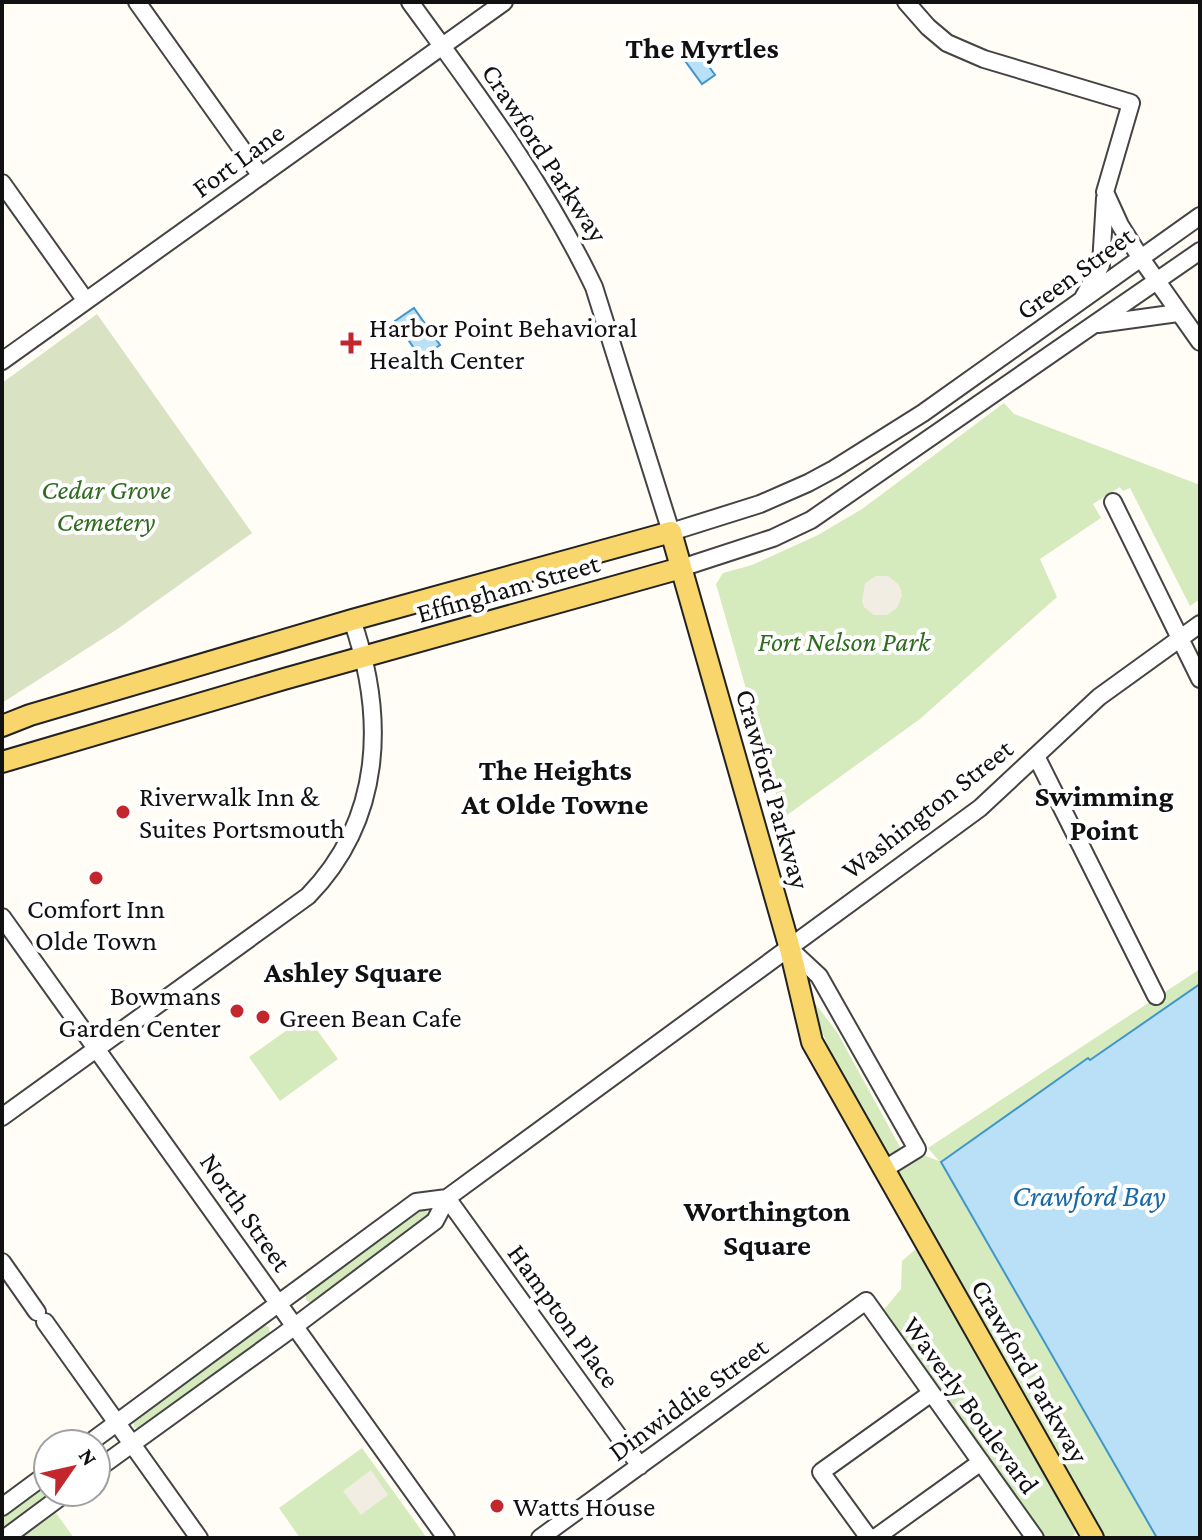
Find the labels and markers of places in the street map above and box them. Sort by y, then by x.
place label: Harbor Point Behavioral Health Center [369,312,637,375]
marker: Harbor Point Behavioral Health Center [340,332,362,354]
place label: Riverwalk Inn & Suites Portsmouth [139,781,345,844]
marker: Riverwalk Inn & Suites Portsmouth [114,803,132,821]
marker: Comfort Inn Olde Town [87,869,105,887]
place label: Comfort Inn Olde Town [27,893,165,956]
place label: Bowmans Garden Center [59,980,221,1043]
marker: Bowmans Garden Center [228,1002,246,1020]
place label: Green Bean Cafe [279,1002,462,1033]
marker: Green Bean Cafe [254,1008,272,1026]
place label: Watts House [513,1491,655,1522]
marker: Watts House [488,1497,506,1515]

